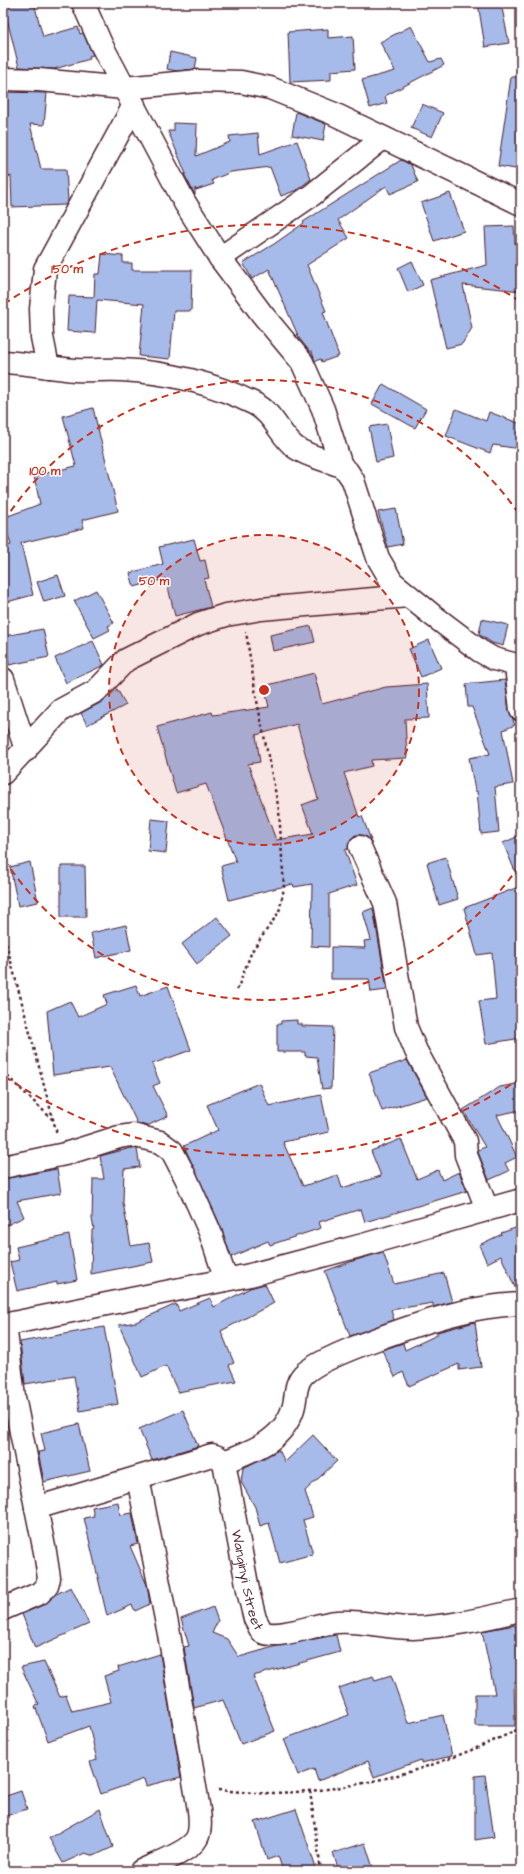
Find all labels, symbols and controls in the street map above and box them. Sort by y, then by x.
text: 150 m [51,261,84,278]
text: 100 m [30,463,61,480]
text: 50 m [139,573,170,590]
centre of rings [257,683,271,697]
street label: Wanginyi Street [226,1528,268,1634]

